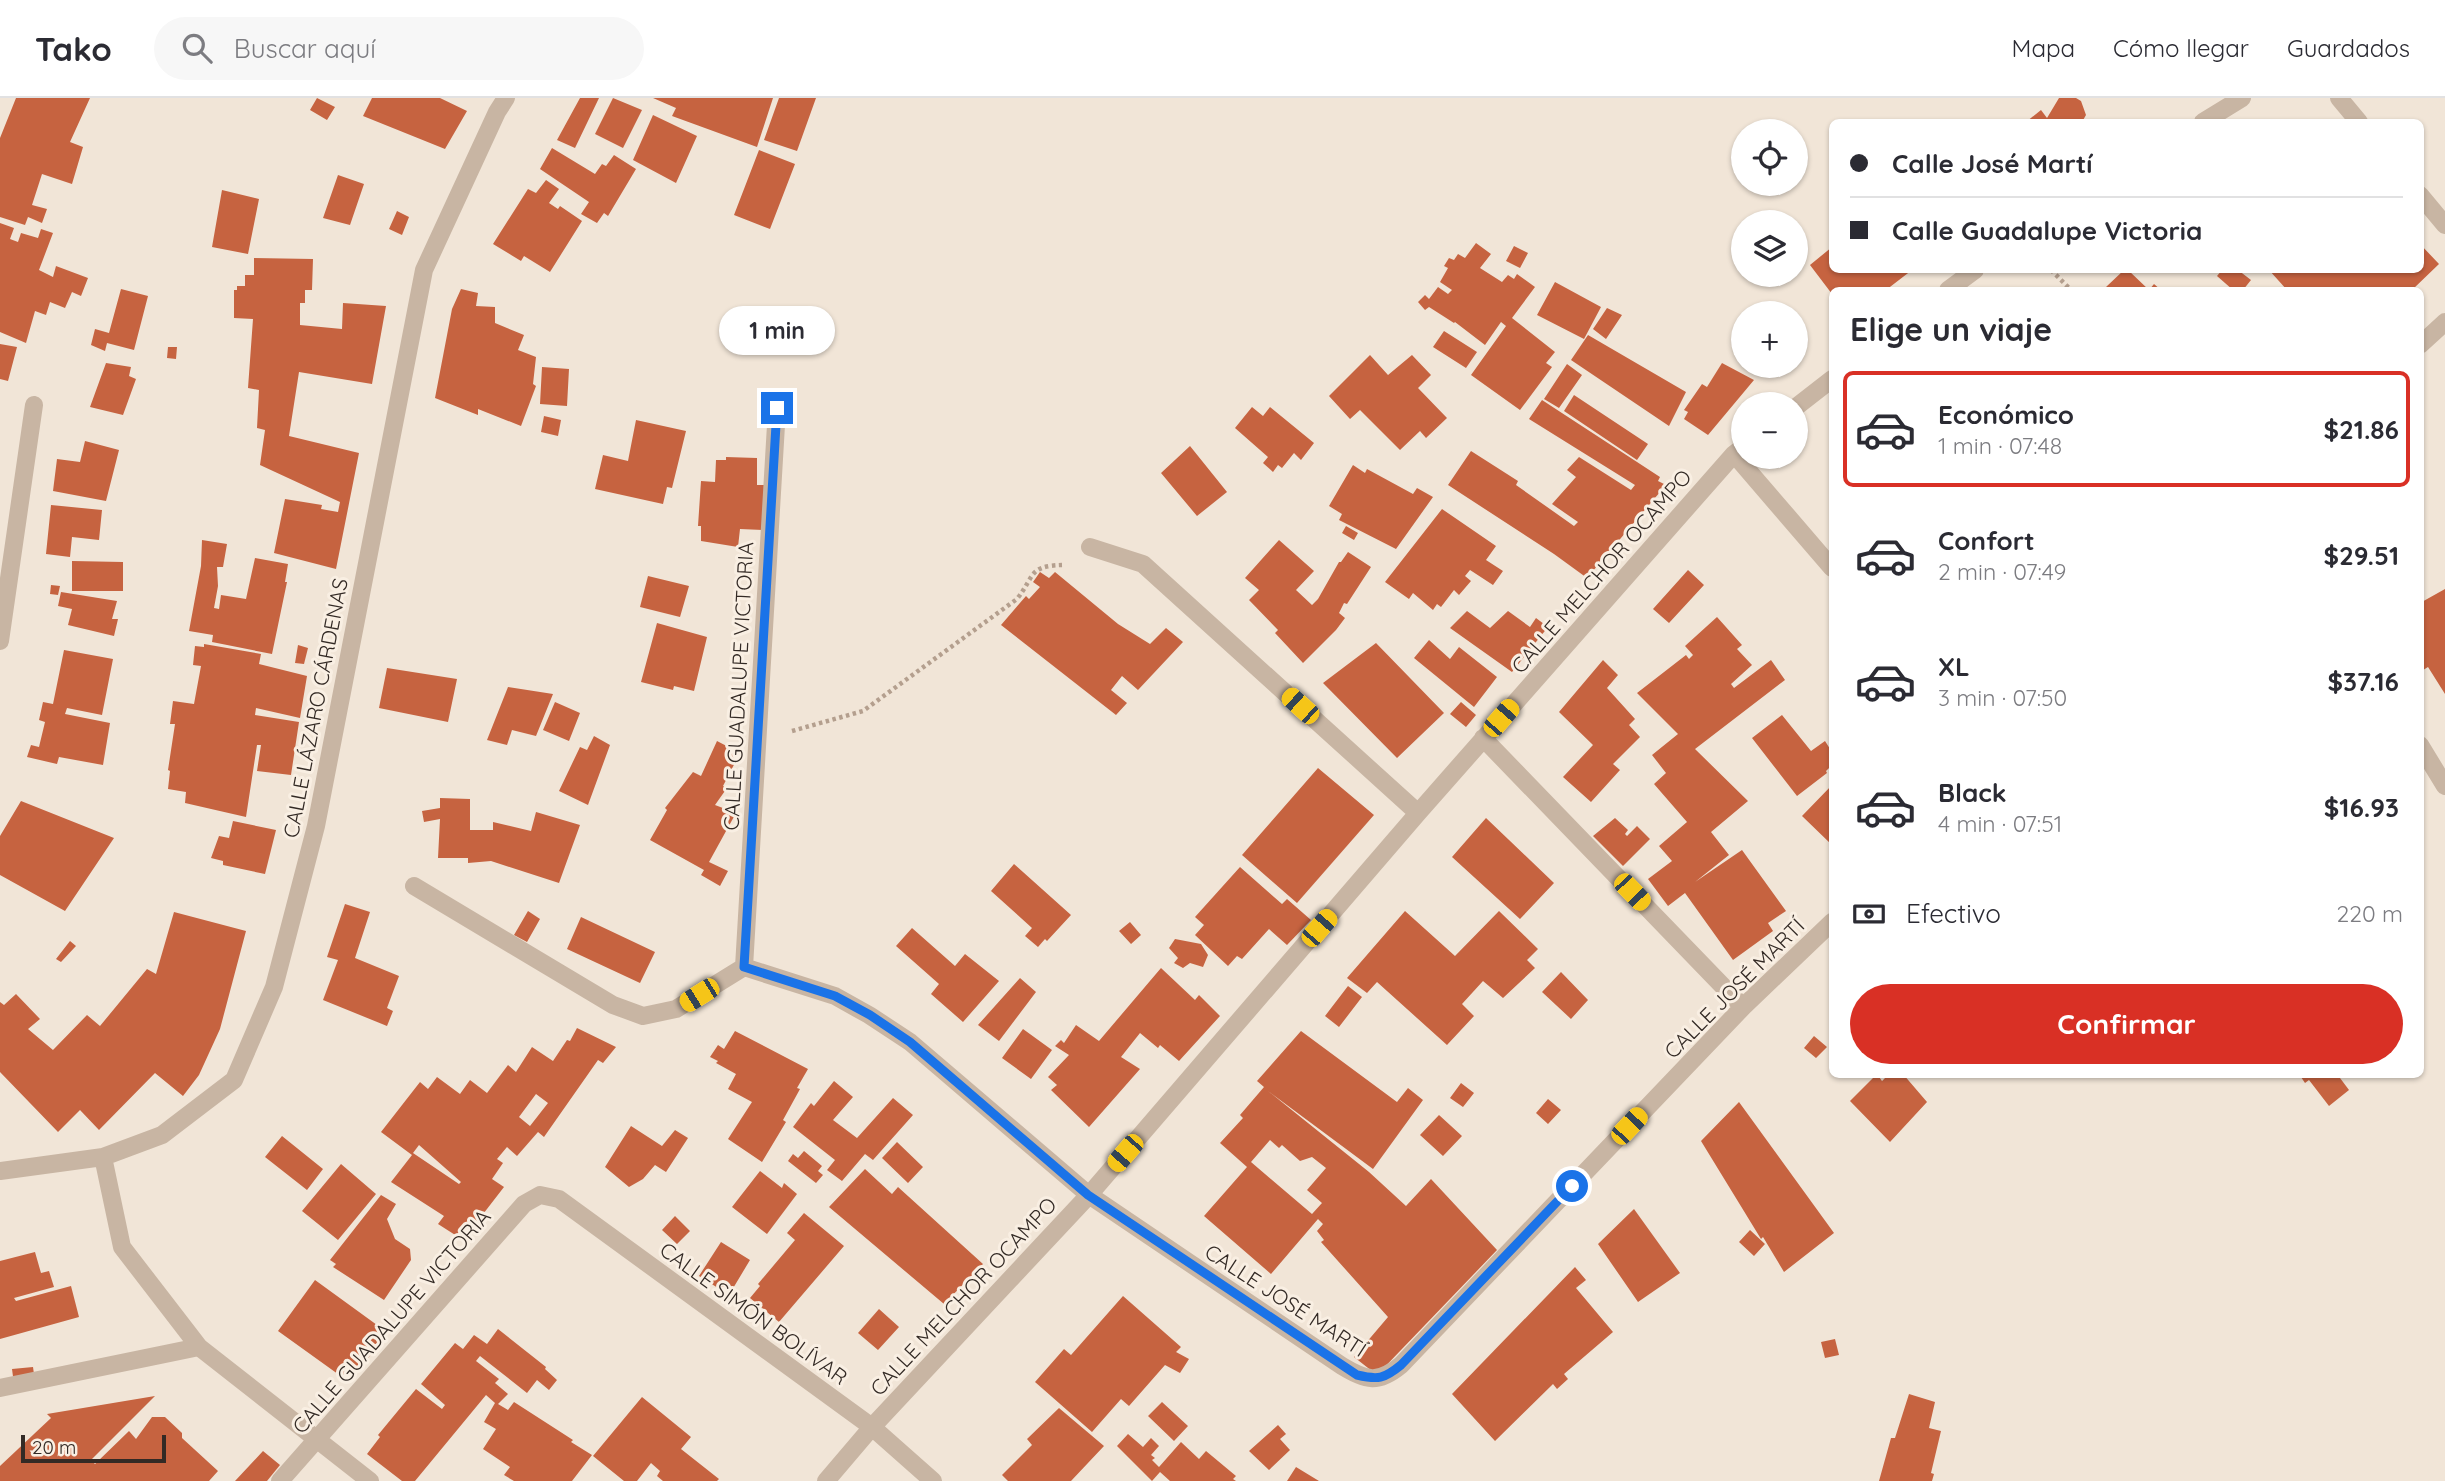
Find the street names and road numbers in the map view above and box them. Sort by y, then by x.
street label: CALLE MELCHOR OCAMPO [1505,464,1697,678]
street label: CALLE GUADALUPE VICTORIA [717,541,759,831]
street label: CALLE LÁZARO CÁRDENAS [277,576,353,840]
street label: CALLE JOSÉ MARTÍ [1659,912,1810,1063]
street label: CALLE MELCHOR OCAMPO [864,1191,1062,1401]
street label: CALLE GUADALUPE VICTORIA [286,1203,496,1439]
street label: CALLE SIMÓN BOLÍVAR [655,1236,853,1390]
street label: CALLE JOSÉ MARTÍ [1200,1238,1372,1362]

